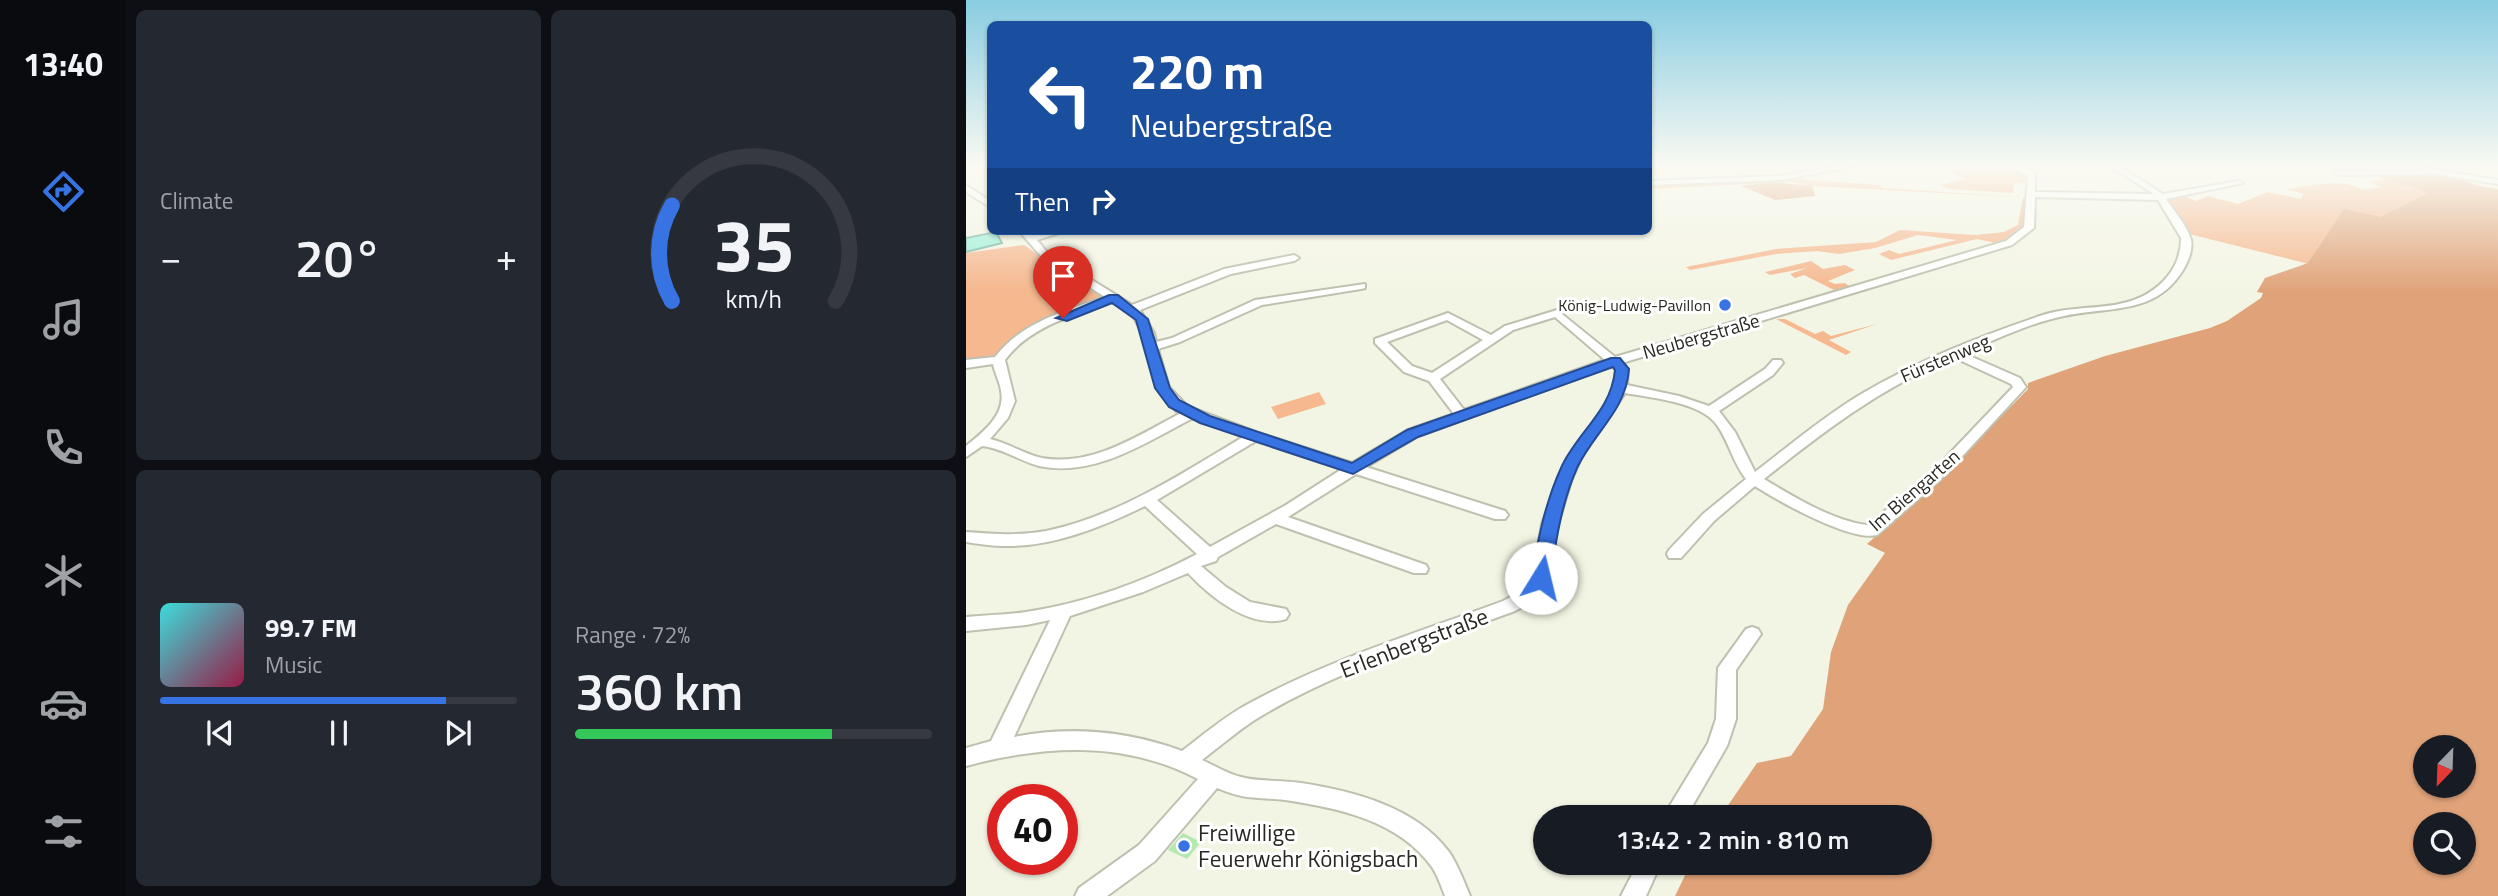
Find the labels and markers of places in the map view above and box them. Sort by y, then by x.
pin [1033,246,1093,318]
place label: König-Ludwig-Pavillon [1558,293,1711,317]
marker: König-Ludwig-Pavillon [1717,297,1733,313]
place label: Freiwillige Feuerwehr Königsbach [1198,815,1418,876]
marker: Freiwillige Feuerwehr Königsbach [1176,838,1192,854]

